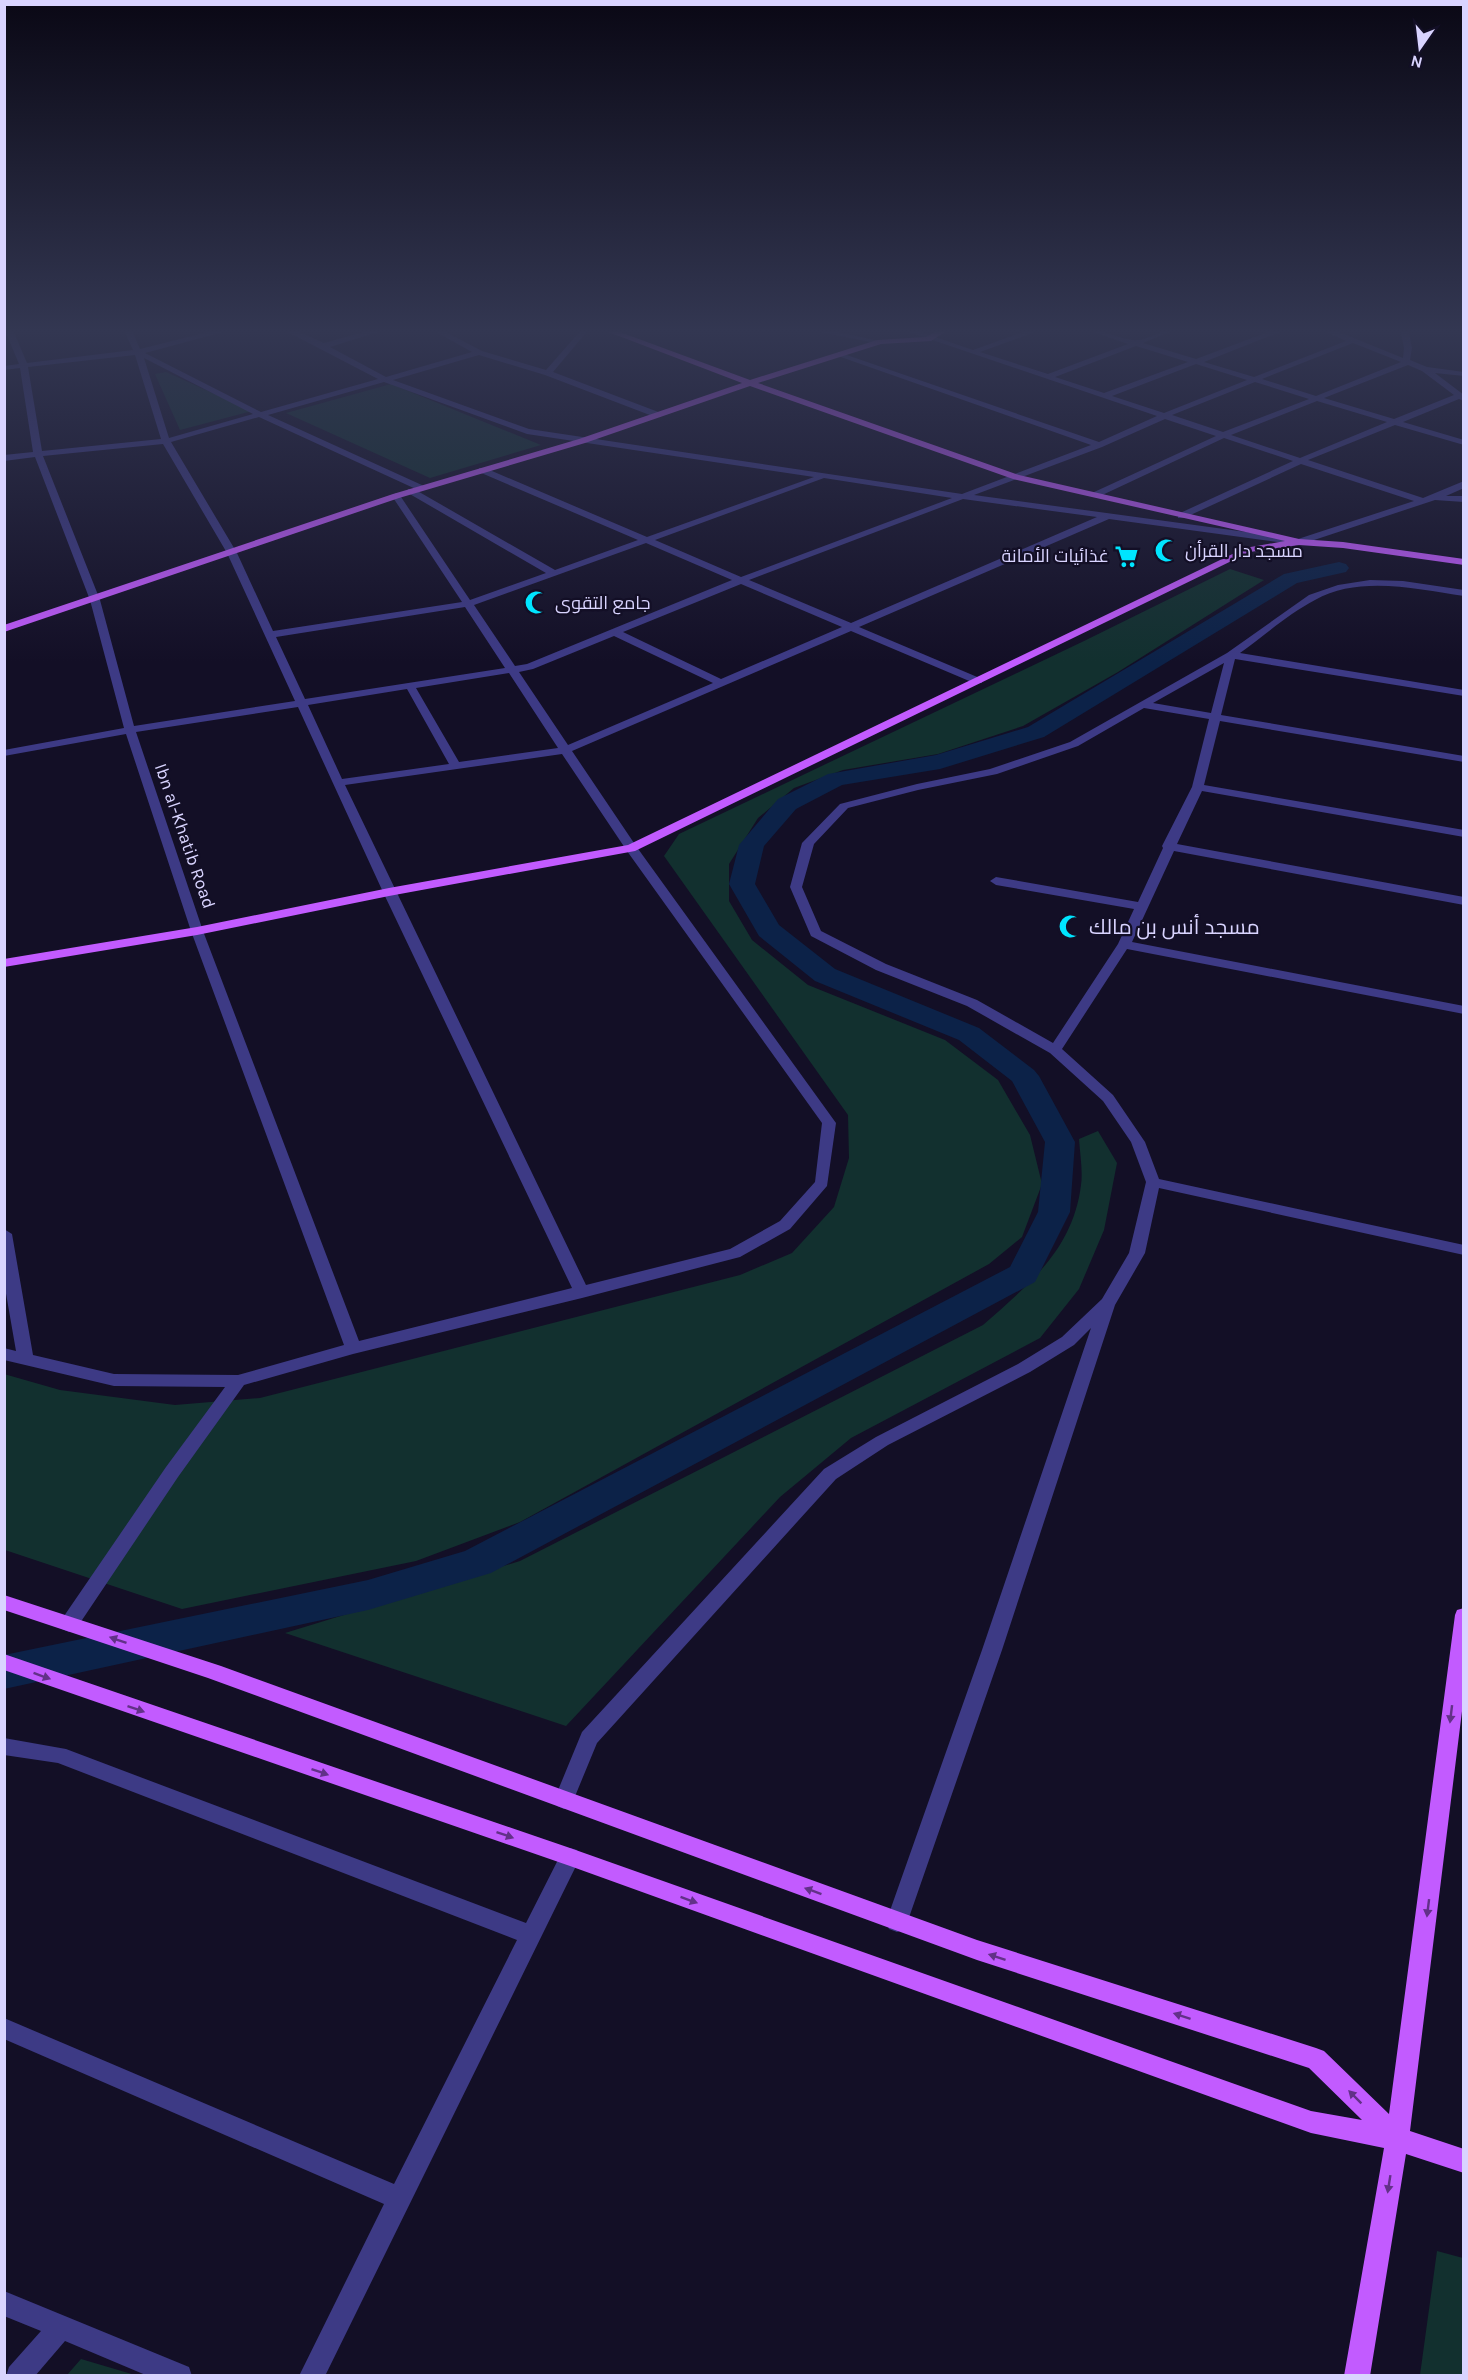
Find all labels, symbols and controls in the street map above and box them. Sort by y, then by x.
north arrow [1390,18,1450,78]
text: N [1409,51,1424,73]
mosque icon: مسجد دار القرأن [1154,538,1180,564]
place label: مسجد دار القرأن [1185,540,1303,562]
supermarket icon: غذائيات الأمانة [1114,543,1140,569]
place label: غذائيات الأمانة [1001,545,1109,567]
mosque icon: جامع التقوى [524,590,550,616]
place label: جامع التقوى [555,592,651,615]
street label: Ibn al-Khatib Road [150,760,220,912]
mosque icon: مسجد أنس بن مالك [1058,914,1084,940]
place label: مسجد أنس بن مالك [1089,914,1260,940]
one-way arrow [109,1634,127,1644]
one-way arrow [34,1671,52,1681]
one-way arrow [127,1704,145,1714]
one-way arrow [1447,1705,1456,1724]
one-way arrow [311,1767,329,1777]
one-way arrow [496,1830,514,1840]
one-way arrow [804,1885,822,1895]
one-way arrow [680,1895,698,1905]
one-way arrow [1423,1899,1432,1918]
one-way arrow [988,1952,1006,1961]
one-way arrow [1173,2011,1191,2020]
one-way arrow [1348,2091,1362,2105]
one-way arrow [1384,2175,1393,2194]

